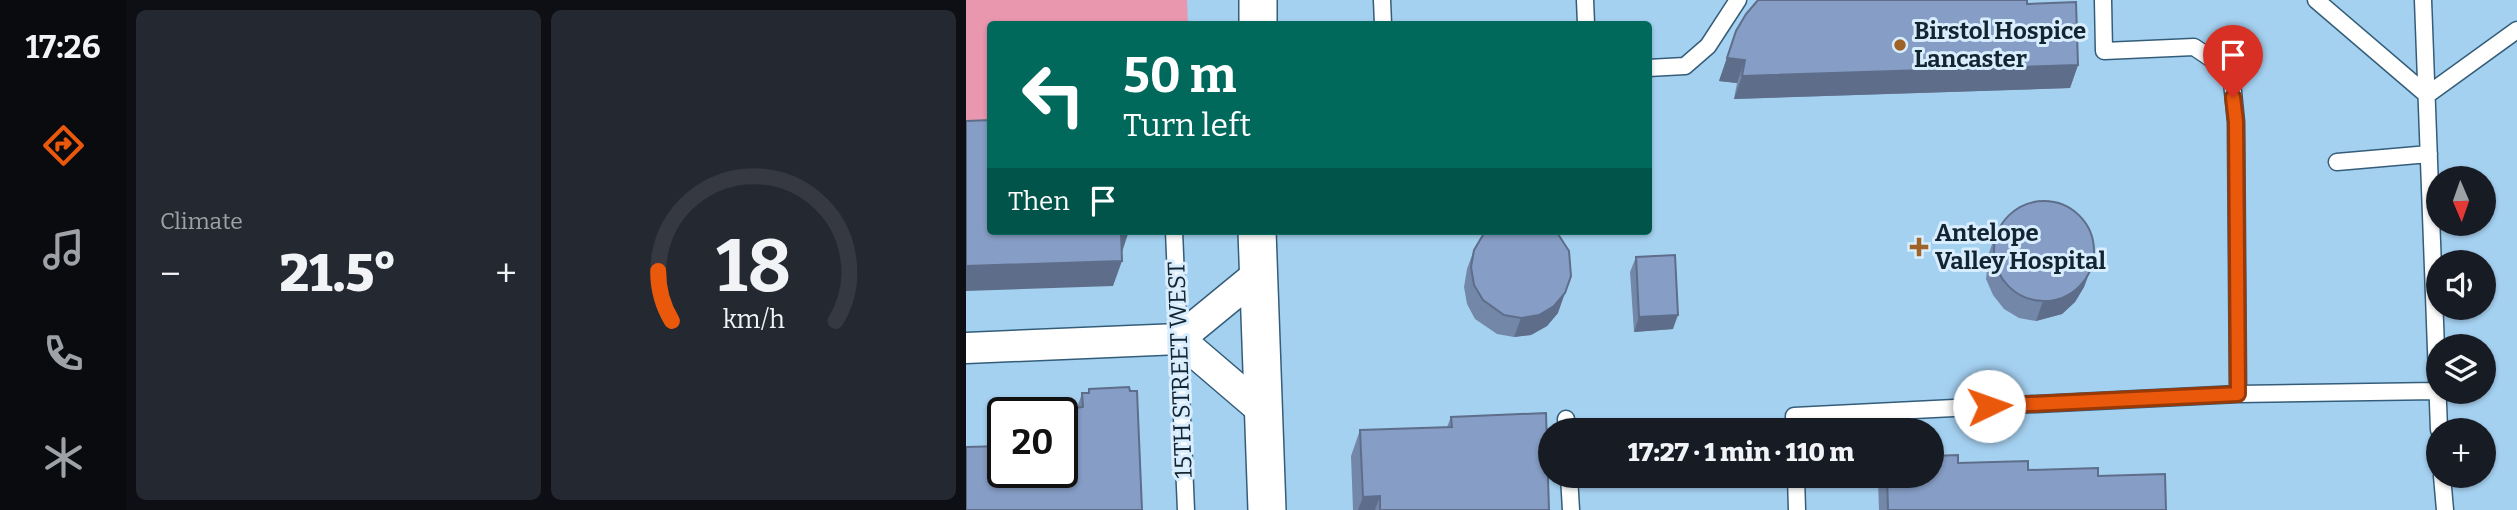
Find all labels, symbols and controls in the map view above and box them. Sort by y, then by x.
place label: Birstol Hospice Lancaster [1914,17,2086,73]
pin [2203,25,2263,97]
text: 17:26 [25,28,101,66]
icon: arrive [2214,36,2252,74]
marker: Birstol Hospice Lancaster [1892,37,1908,53]
text: 50 m [1123,46,1236,105]
icon: left [1008,49,1099,140]
text: Turn left [1123,106,1251,144]
icon: directions [39,121,88,170]
north arrow [2426,166,2496,236]
map controls [2426,166,2496,488]
icon: arrive [1084,182,1122,220]
text: Then [1008,186,1070,217]
text: Climate [160,207,243,235]
place label: Antelope Valley Hospital [1935,219,2106,275]
text: 18 [716,223,791,310]
icon: music [39,225,88,274]
marker: Antelope Valley Hospital [1909,237,1929,257]
text: 21.5° [280,242,397,305]
button: sound [2426,250,2496,320]
text: − [160,251,181,297]
text: + [495,251,517,297]
street label: 15TH STREET WEST [1162,261,1198,479]
text: km/h [723,305,785,335]
icon: phone [39,329,88,378]
button: layers [2426,334,2496,404]
position arrow [1952,369,2026,443]
speed limit sign: 20 [987,397,1078,488]
button: + [2426,418,2496,488]
icon: climate [39,433,88,482]
text: 17:27 · 1 min · 110 m [1628,437,1854,468]

